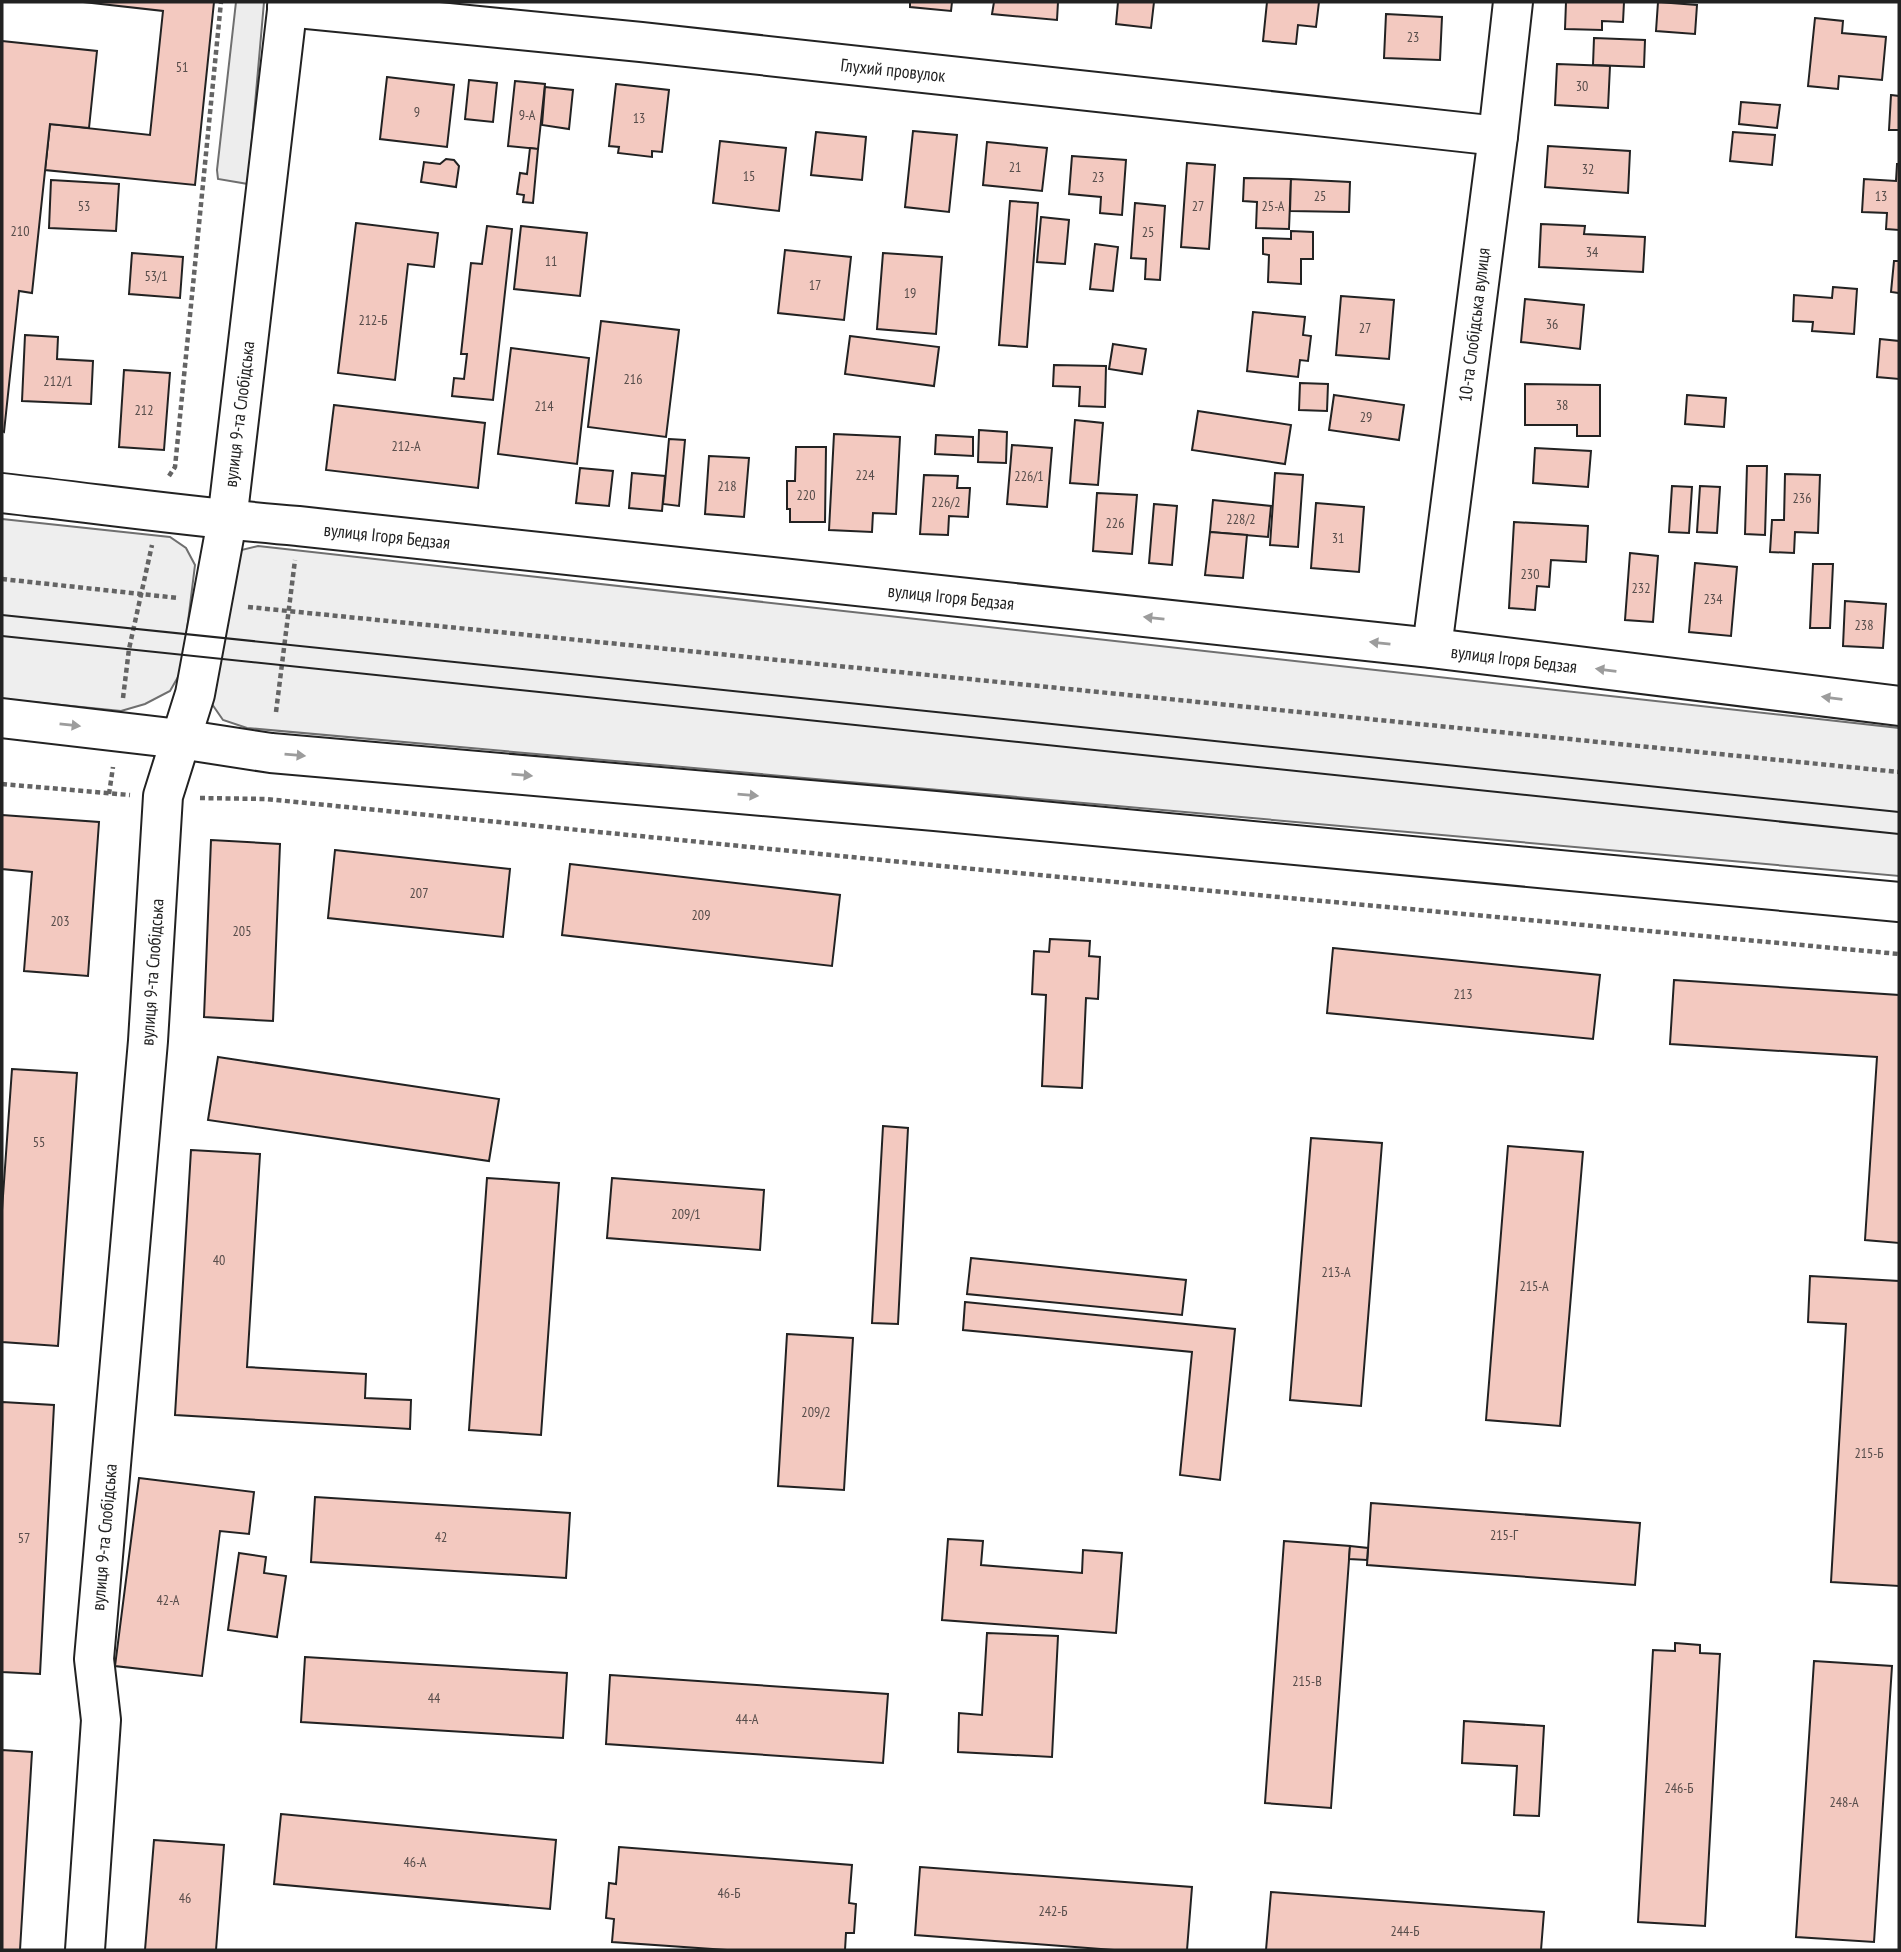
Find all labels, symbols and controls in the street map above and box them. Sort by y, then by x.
house number: 23 [1407,28,1419,46]
street label: Глухий провулок [839,53,947,87]
house number: 51 [176,58,188,76]
house number: 30 [1576,77,1588,95]
house number: 9 [414,103,420,121]
house number: 9-А [519,106,536,124]
house number: 13 [633,109,645,127]
house number: 21 [1009,158,1021,176]
house number: 32 [1582,160,1594,178]
house number: 15 [743,167,755,185]
house number: 23 [1092,168,1104,186]
house number: 25 [1314,187,1326,205]
house number: 13 [1875,187,1887,205]
house number: 53 [78,197,90,215]
house number: 27 [1192,197,1204,215]
house number: 25-А [1262,197,1285,215]
house number: 210 [11,222,29,240]
house number: 25 [1142,223,1154,241]
house number: 34 [1586,243,1599,261]
street label: 10-та Слобідська вулиця [1453,246,1495,403]
house number: 11 [545,252,557,270]
house number: 53/1 [144,267,168,285]
house number: 17 [809,276,821,294]
house number: 19 [904,284,916,302]
house number: 212-Б [358,311,388,329]
house number: 36 [1546,315,1558,333]
house number: 27 [1359,319,1371,337]
street label: вулиця 9-та Слобідська [219,340,259,488]
house number: 216 [624,370,642,388]
house number: 212/1 [43,372,73,390]
house number: 38 [1556,396,1568,414]
house number: 214 [535,397,554,415]
house number: 212 [135,401,153,419]
house number: 29 [1360,408,1372,426]
house number: 212-А [391,437,421,455]
house number: 224 [856,466,875,484]
house number: 226/1 [1014,467,1044,485]
house number: 218 [718,477,736,495]
house number: 220 [797,486,815,504]
house number: 236 [1793,489,1811,507]
house number: 226/2 [931,493,961,511]
house number: 228/2 [1226,510,1256,528]
house number: 226 [1106,514,1124,532]
street label: вулиця Ігоря Бедзая [323,518,451,554]
house number: 31 [1332,529,1344,547]
house number: 230 [1521,565,1539,583]
street label: вулиця Ігоря Бедзая [887,579,1015,615]
house number: 232 [1632,579,1650,597]
house number: 234 [1704,590,1723,608]
one-way arrow [1143,613,1165,624]
house number: 238 [1855,616,1873,634]
one-way arrow [1369,637,1391,648]
street label: вулиця Ігоря Бедзая [1450,640,1578,678]
one-way arrow [1595,664,1617,675]
one-way arrow [1820,692,1842,703]
one-way arrow [59,720,81,731]
one-way arrow [284,750,306,761]
one-way arrow [511,770,533,781]
one-way arrow [738,790,760,801]
house number: 207 [410,884,428,902]
street label: вулиця 9-та Слобідська [135,898,169,1046]
house number: 209 [692,906,710,924]
house number: 203 [51,912,69,930]
house number: 205 [233,922,251,940]
house number: 213 [1454,985,1472,1003]
house number: 55 [33,1133,45,1151]
house number: 209/1 [671,1205,701,1223]
house number: 40 [213,1251,225,1269]
house number: 213-А [1321,1263,1351,1281]
house number: 215-А [1519,1277,1549,1295]
house number: 209/2 [801,1403,831,1421]
house number: 215-Б [1854,1444,1884,1462]
street label: вулиця 9-та Слобідська [86,1463,122,1611]
house number: 215-Г [1490,1526,1519,1544]
house number: 42 [435,1528,447,1546]
house number: 57 [18,1529,30,1547]
house number: 42-А [157,1591,180,1609]
house number: 215-В [1292,1672,1322,1690]
house number: 44 [428,1689,441,1707]
house number: 44-А [736,1710,759,1728]
house number: 246-Б [1664,1779,1694,1797]
house number: 248-А [1829,1793,1859,1811]
house number: 46-А [404,1853,427,1871]
house number: 46-Б [718,1884,740,1902]
house number: 46 [179,1889,191,1907]
house number: 242-Б [1038,1902,1068,1920]
house number: 244-Б [1390,1922,1420,1940]

